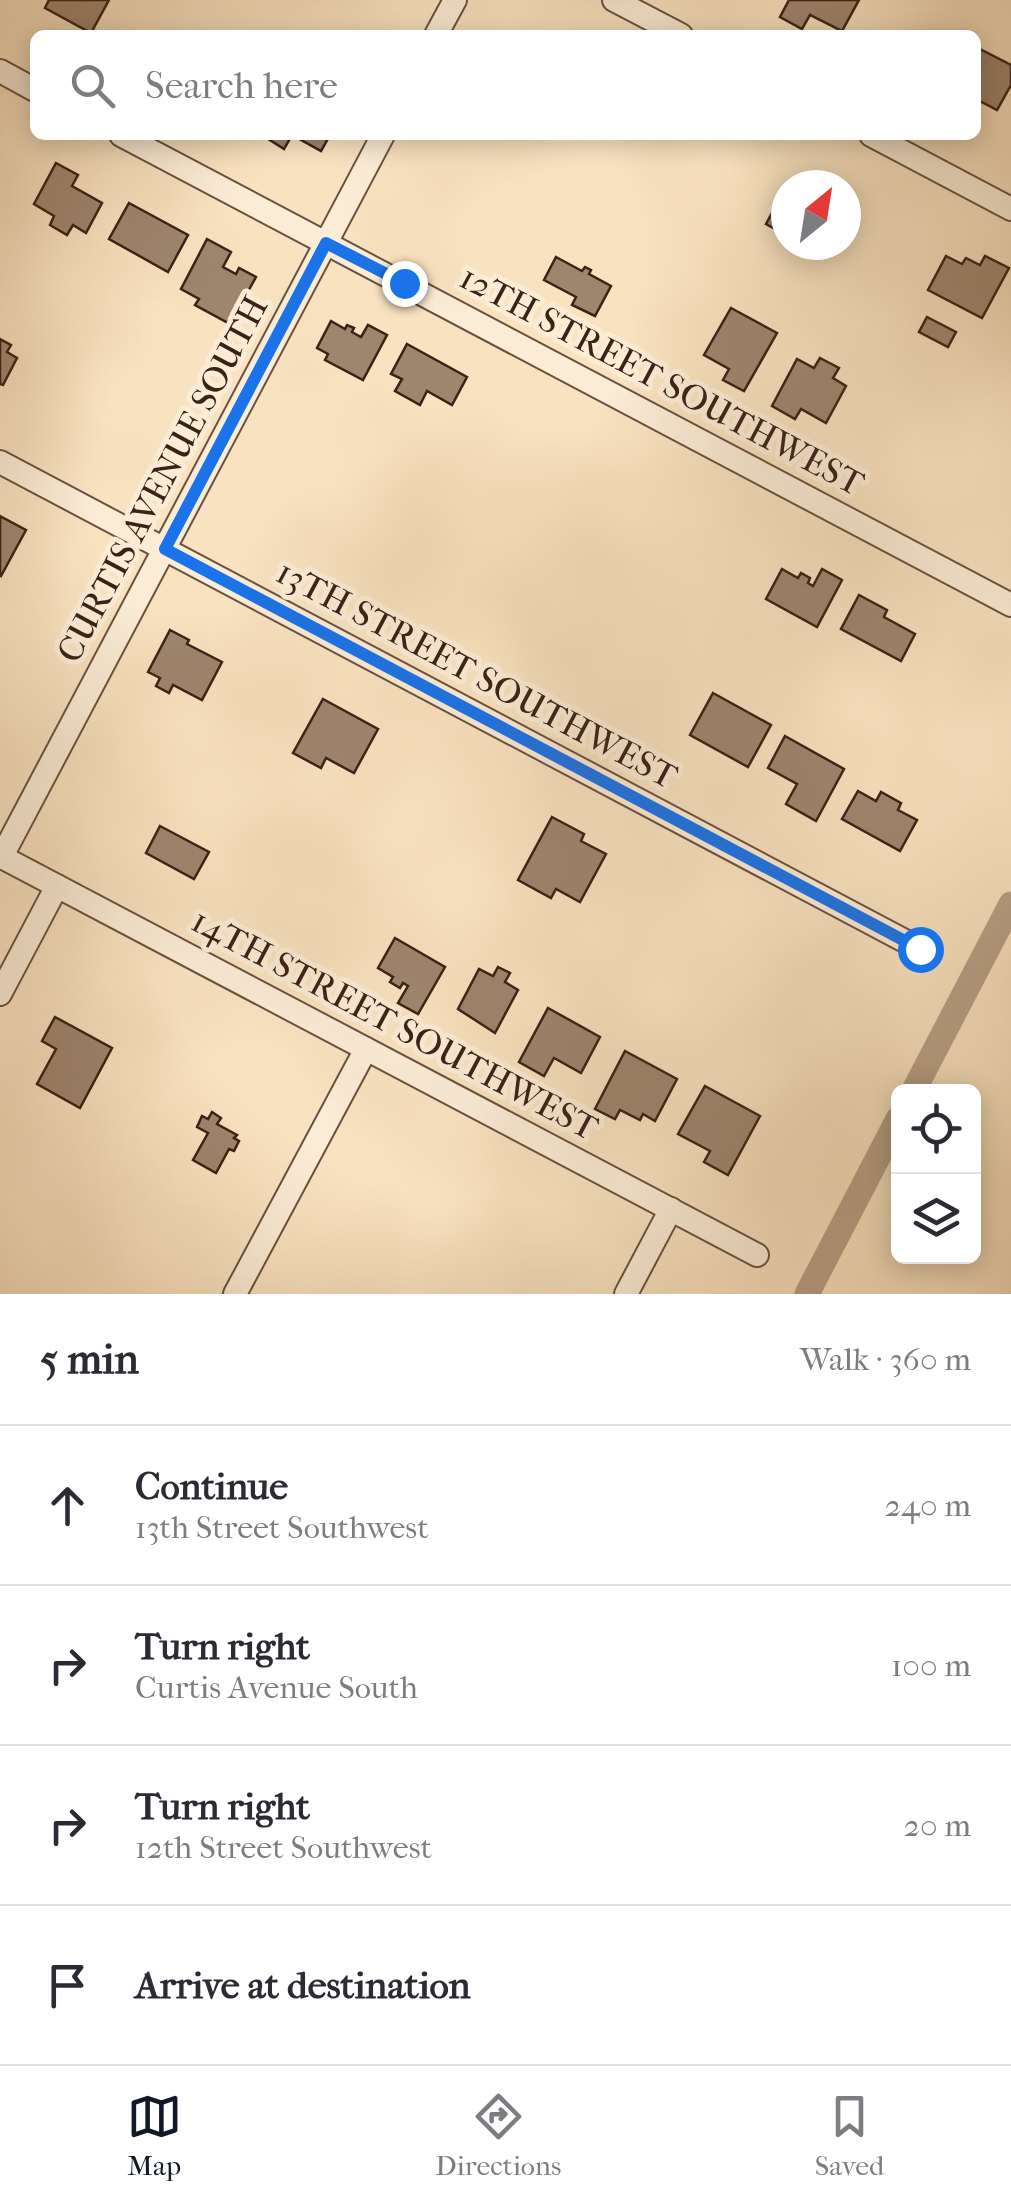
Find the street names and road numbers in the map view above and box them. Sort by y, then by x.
street label: 12TH STREET SOUTHWEST [453,256,871,505]
street label: CURTIS AVENUE SOUTH [48,289,276,669]
street label: 13TH STREET SOUTHWEST [270,551,684,798]
street label: 14TH STREET SOUTHWEST [185,900,605,1149]

